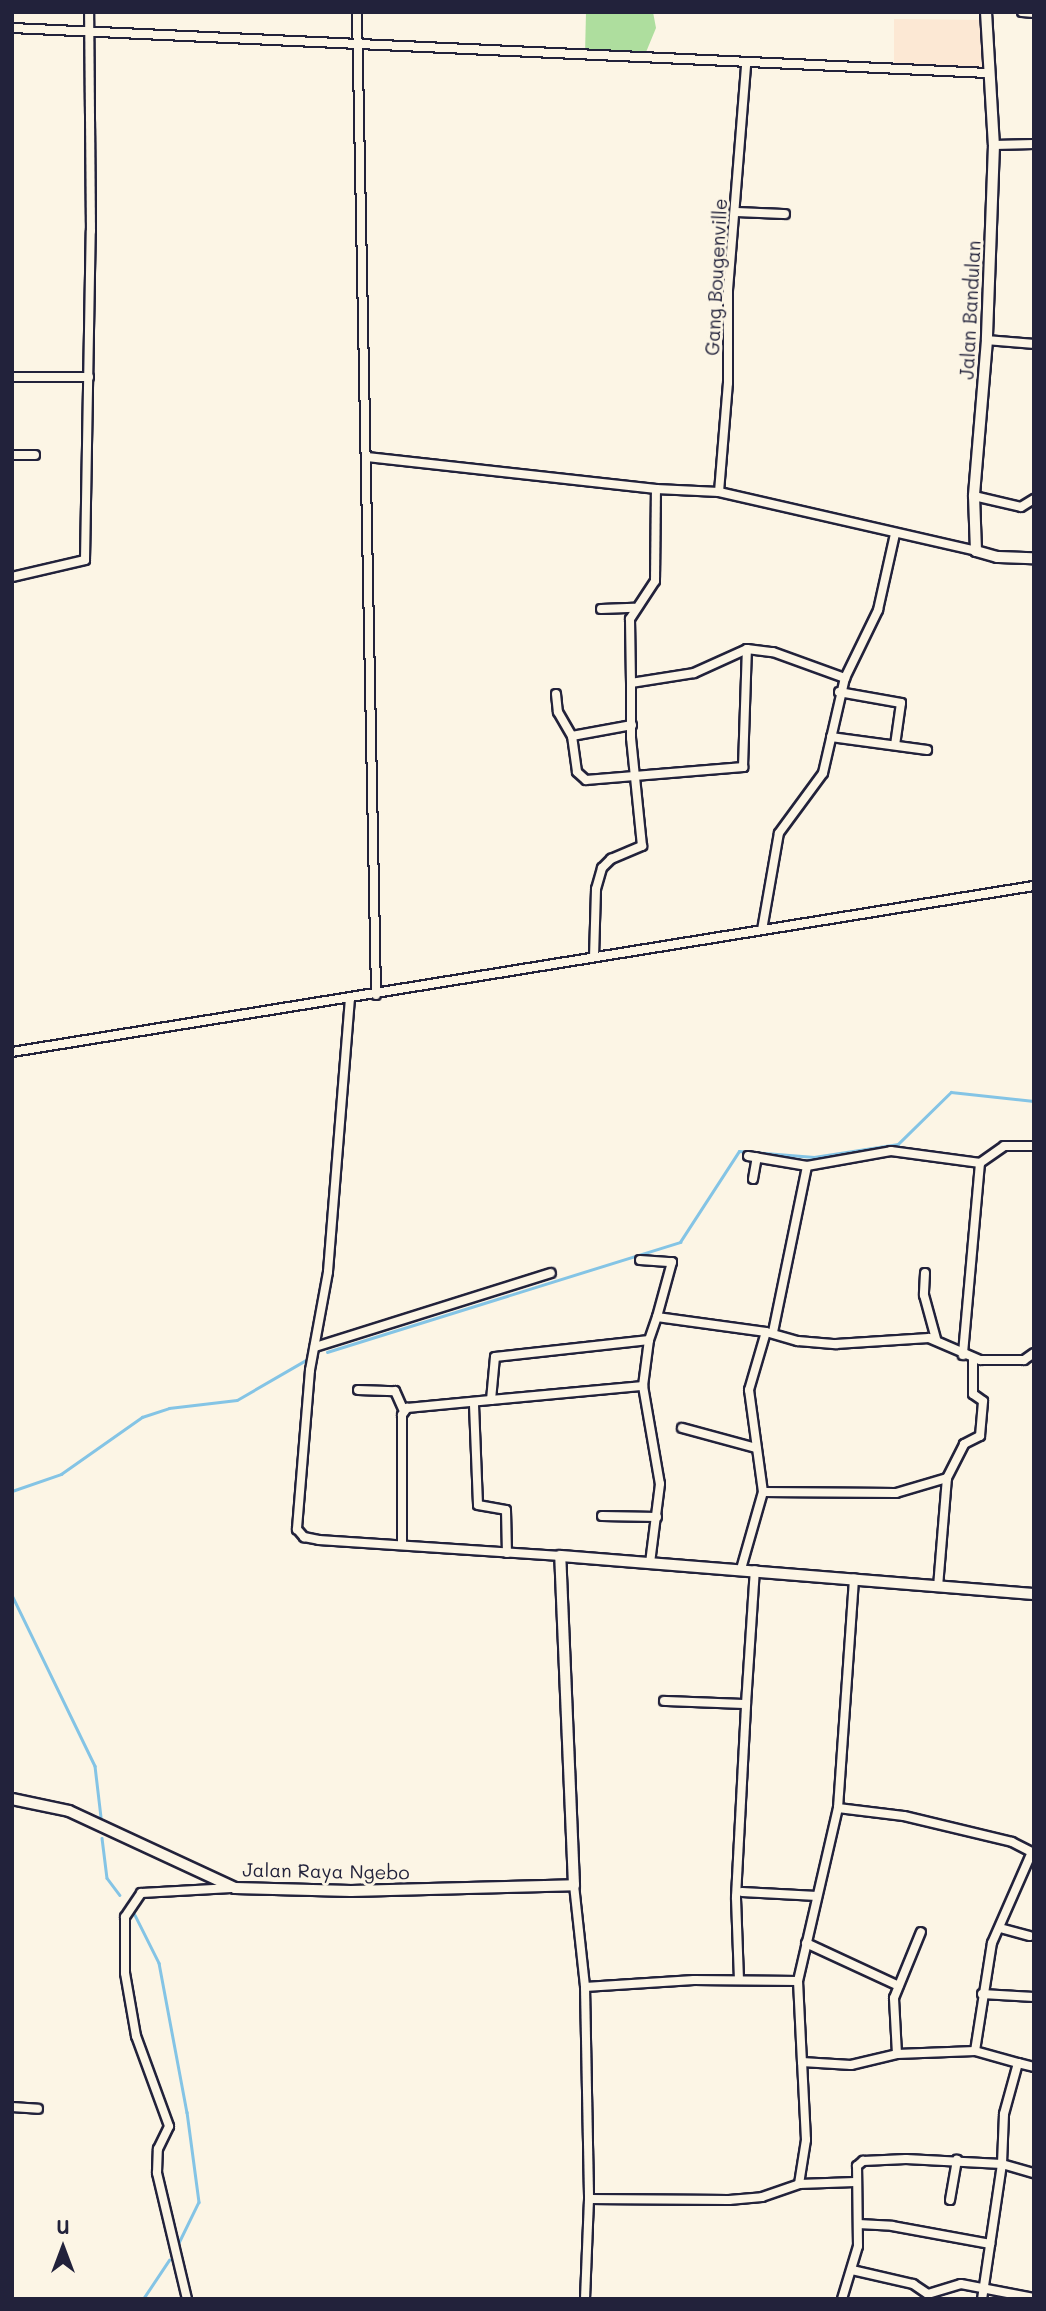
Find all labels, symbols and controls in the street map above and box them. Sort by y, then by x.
street label: Gang Bougenville [700,198,732,356]
street label: Jalan Bandulan [955,240,985,380]
street label: Jalan Raya Ngebo [242,1858,410,1884]
north arrow [28,2213,98,2283]
text: U [56,2214,70,2239]

